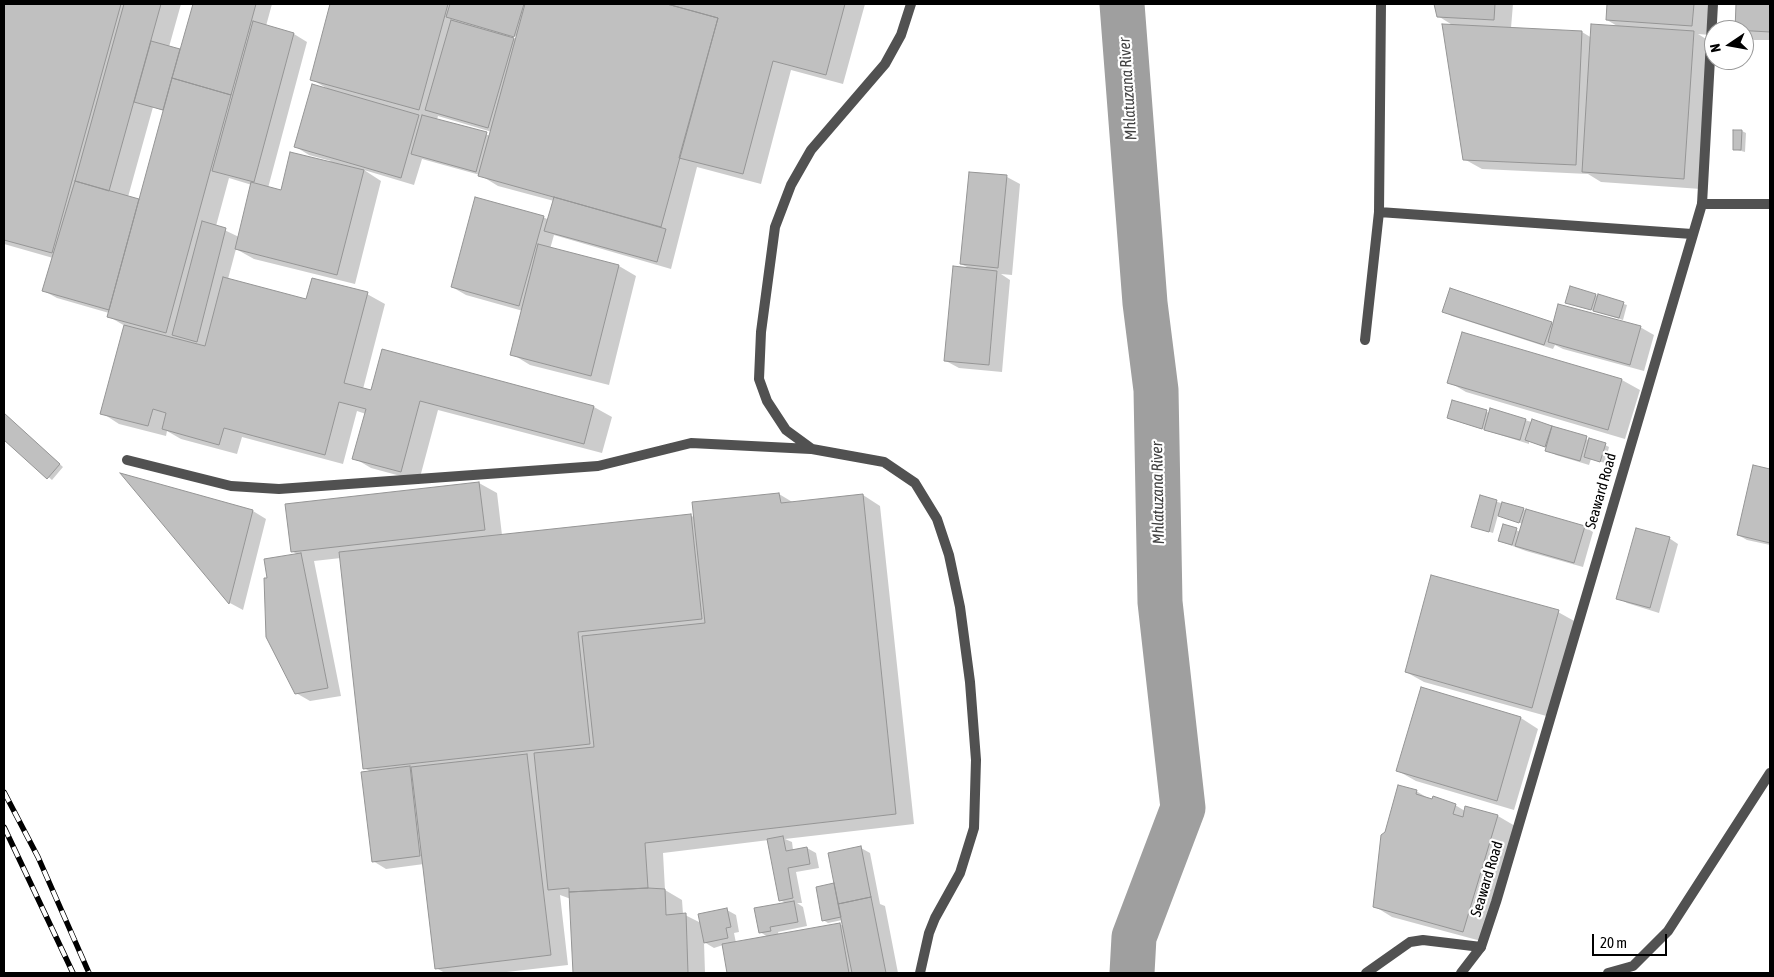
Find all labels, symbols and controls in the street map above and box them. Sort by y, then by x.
north arrow [1704,20,1754,70]
water label: Mhlatuzana River [1115,37,1141,141]
text: N [1707,42,1724,54]
water label: Mhlatuzana River [1148,441,1168,545]
street label: Seaward Road [1582,451,1620,531]
street label: Seaward Road [1467,839,1507,919]
scale bar [1594,924,1669,956]
text: 20 m [1600,934,1627,951]

